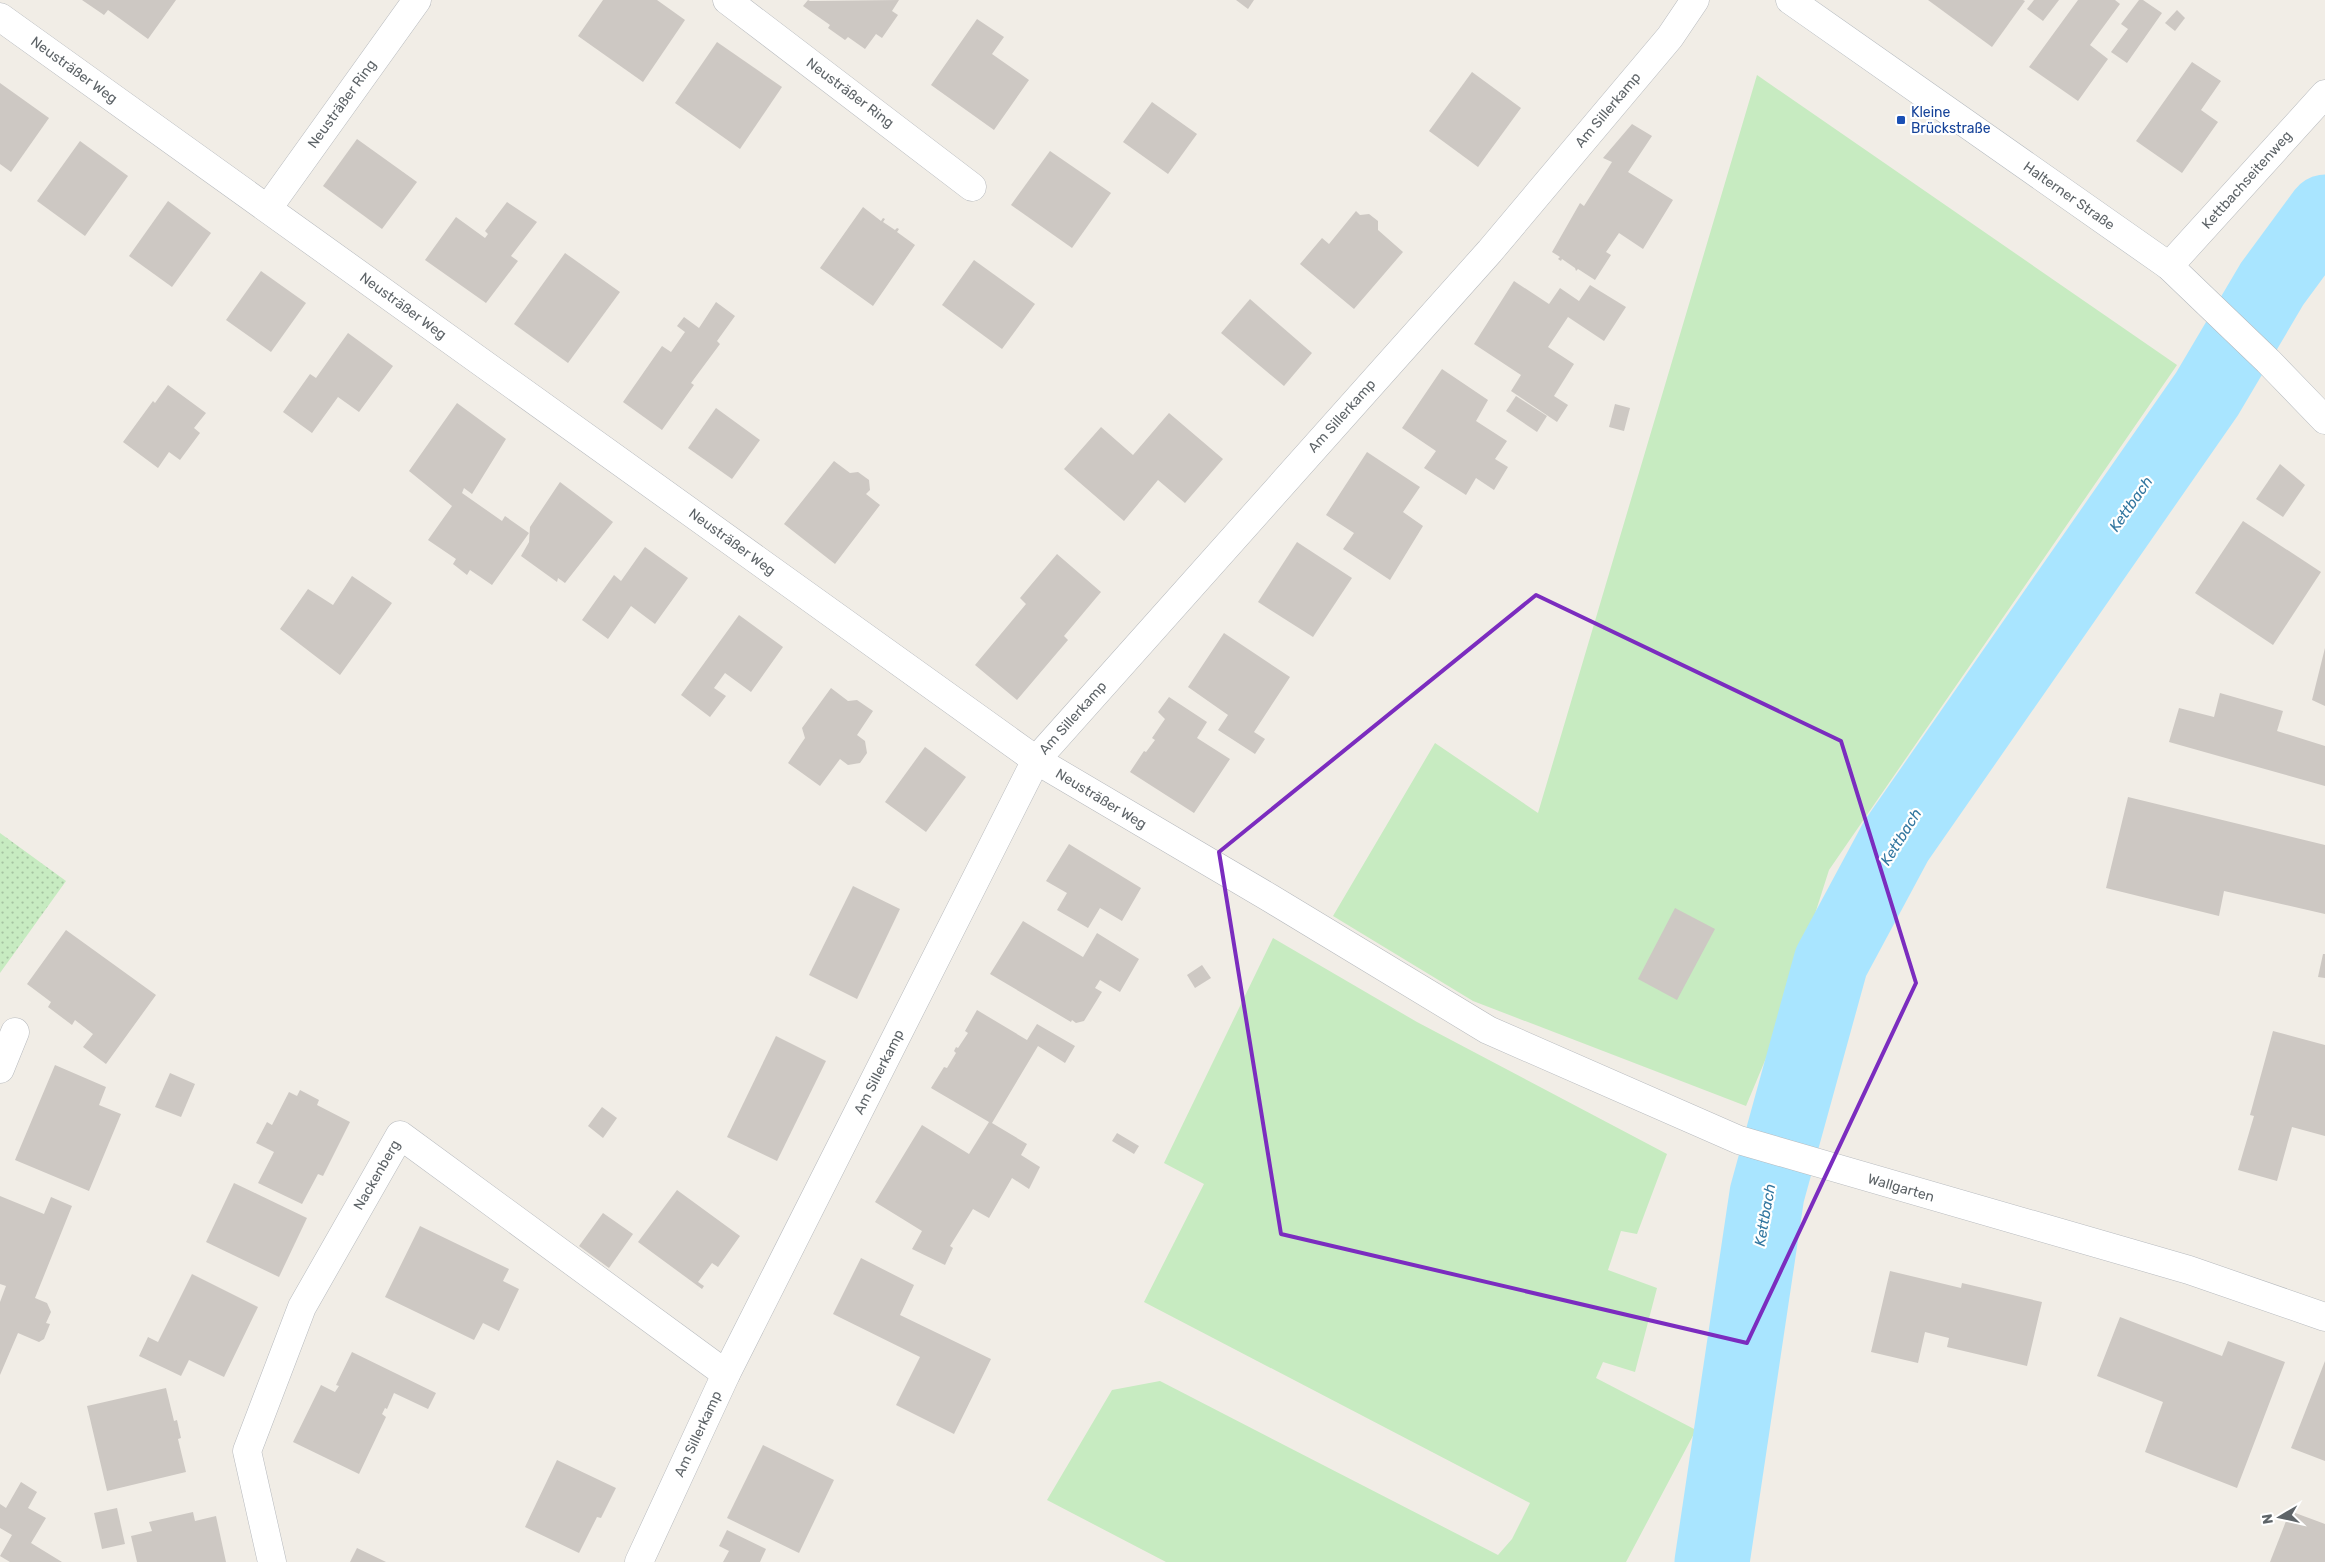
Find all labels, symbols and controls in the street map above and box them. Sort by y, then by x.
street label: Neusträßer Weg [27,33,121,107]
street label: Neusträßer Ring [803,54,897,132]
street label: Neusträßer Ring [304,56,380,152]
street label: Am Sillerkamp [1572,69,1644,151]
place label: Kleine Brückstraße [1911,104,1991,137]
marker: Kleine Brückstraße [1895,114,1907,126]
street label: Kettbachseitenweg [2198,127,2296,233]
street label: Halterner Straße [2020,158,2118,234]
street label: Neusträßer Weg [356,269,450,343]
street label: Am Sillerkamp [1305,376,1379,456]
water label: Kettbach [2105,473,2157,535]
street label: Neusträßer Weg [685,505,779,579]
street label: Am Sillerkamp [1036,678,1110,758]
street label: Neusträßer Weg [1052,765,1150,833]
water label: Kettbach [1877,805,1925,869]
street label: Am Sillerkamp [850,1027,908,1117]
street label: Nackenberg [350,1137,404,1213]
street label: Wallgarten [1866,1170,1936,1206]
water label: Kettbach [1751,1182,1779,1248]
street label: Am Sillerkamp [671,1388,725,1480]
north arrow [2255,1492,2305,1542]
text: N [2258,1513,2277,1525]

